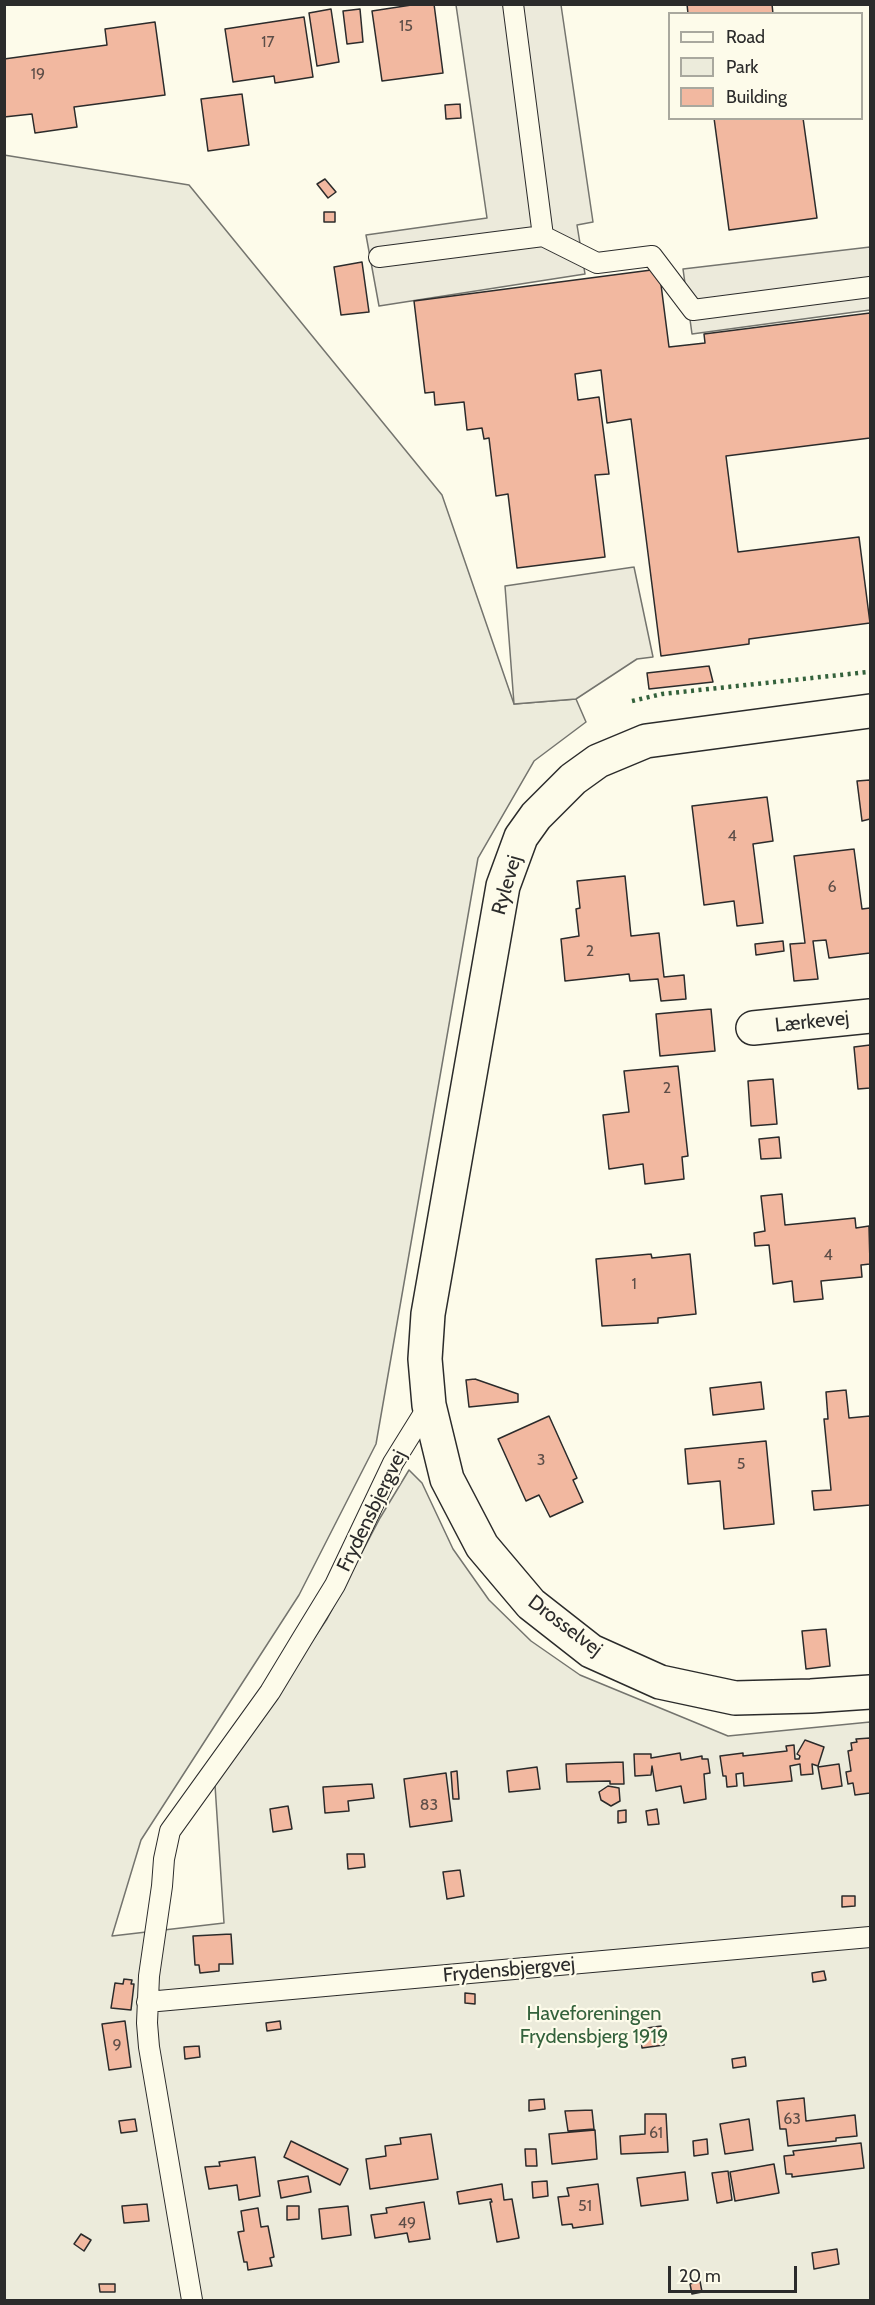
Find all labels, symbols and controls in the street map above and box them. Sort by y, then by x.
legend [668,12,863,120]
house number: 15 [399,16,413,36]
text: Road [726,26,765,48]
house number: 17 [261,32,275,52]
text: Park [726,56,758,78]
house number: 19 [31,64,45,84]
text: Building [726,86,787,108]
house number: 4 [727,826,737,846]
street label: Rylevej [487,852,527,918]
house number: 6 [827,877,837,897]
house number: 2 [586,941,594,961]
street label: Lærkevej [774,1006,850,1038]
house number: 2 [663,1078,671,1098]
house number: 4 [823,1245,833,1265]
house number: 1 [631,1274,637,1294]
street label: Frydensbjergvej [332,1446,412,1576]
house number: 3 [537,1450,545,1470]
house number: 5 [737,1454,745,1474]
street label: Drosselvej [523,1590,607,1662]
house number: 83 [420,1795,438,1815]
street label: Frydensbjergvej [442,1952,576,1988]
park label: Haveforeningen Frydensbjerg 1919 [520,2002,668,2049]
house number: 9 [112,2035,122,2055]
house number: 63 [783,2109,801,2129]
house number: 61 [649,2123,663,2143]
house number: 51 [578,2196,592,2216]
house number: 49 [398,2213,416,2233]
scale bar [671,2254,800,2292]
text: 20 m [679,2265,721,2287]

